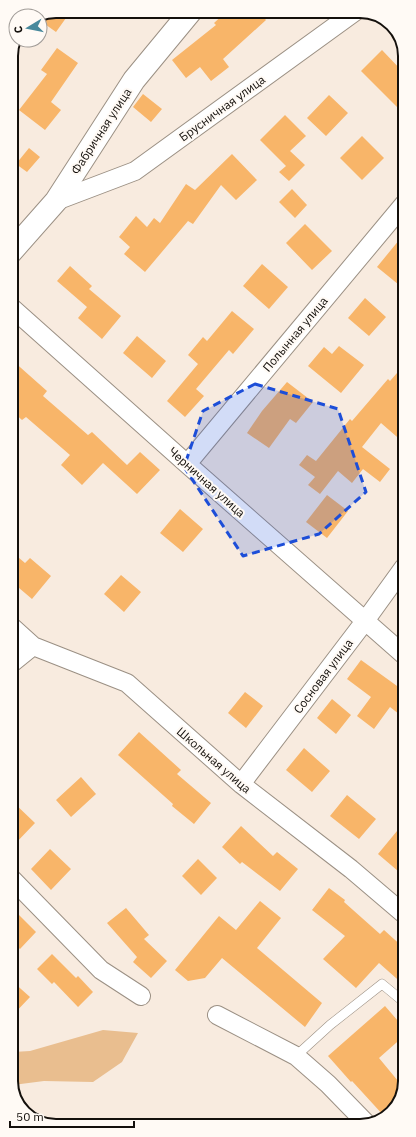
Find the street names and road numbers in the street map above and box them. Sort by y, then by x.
street label: Брусничная улица [176,71,269,144]
street label: Фабричная улица [68,85,135,177]
street label: Полынная улица [259,293,331,375]
street label: Черничная улица [166,444,249,521]
street label: Сосновая улица [290,635,356,716]
street label: Школьная улица [174,724,255,797]

